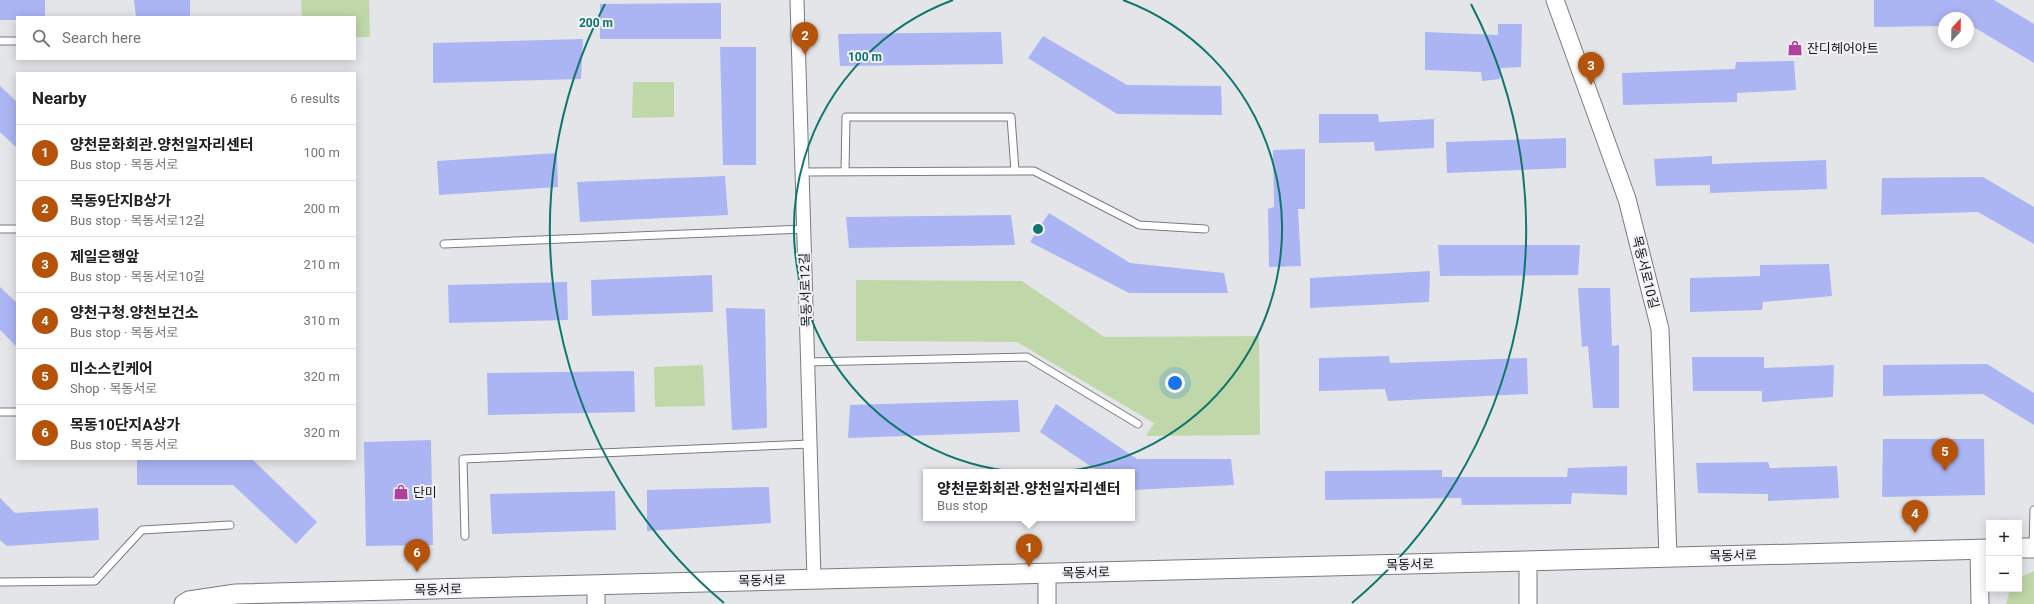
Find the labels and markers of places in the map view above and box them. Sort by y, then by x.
pin: 2 [792,22,818,55]
shop icon: 잔디헤어아트 [1786,39,1804,57]
place label: 잔디헤어아트 [1807,41,1879,56]
pin: 3 [1578,52,1604,85]
centre of rings [1031,222,1045,236]
pin: 5 [1932,438,1958,471]
shop icon: 단미 [392,483,410,501]
place label: 단미 [413,485,437,500]
pin: 4 [1902,500,1928,533]
pin: 1 [1016,534,1042,567]
pin: 6 [404,539,430,572]

